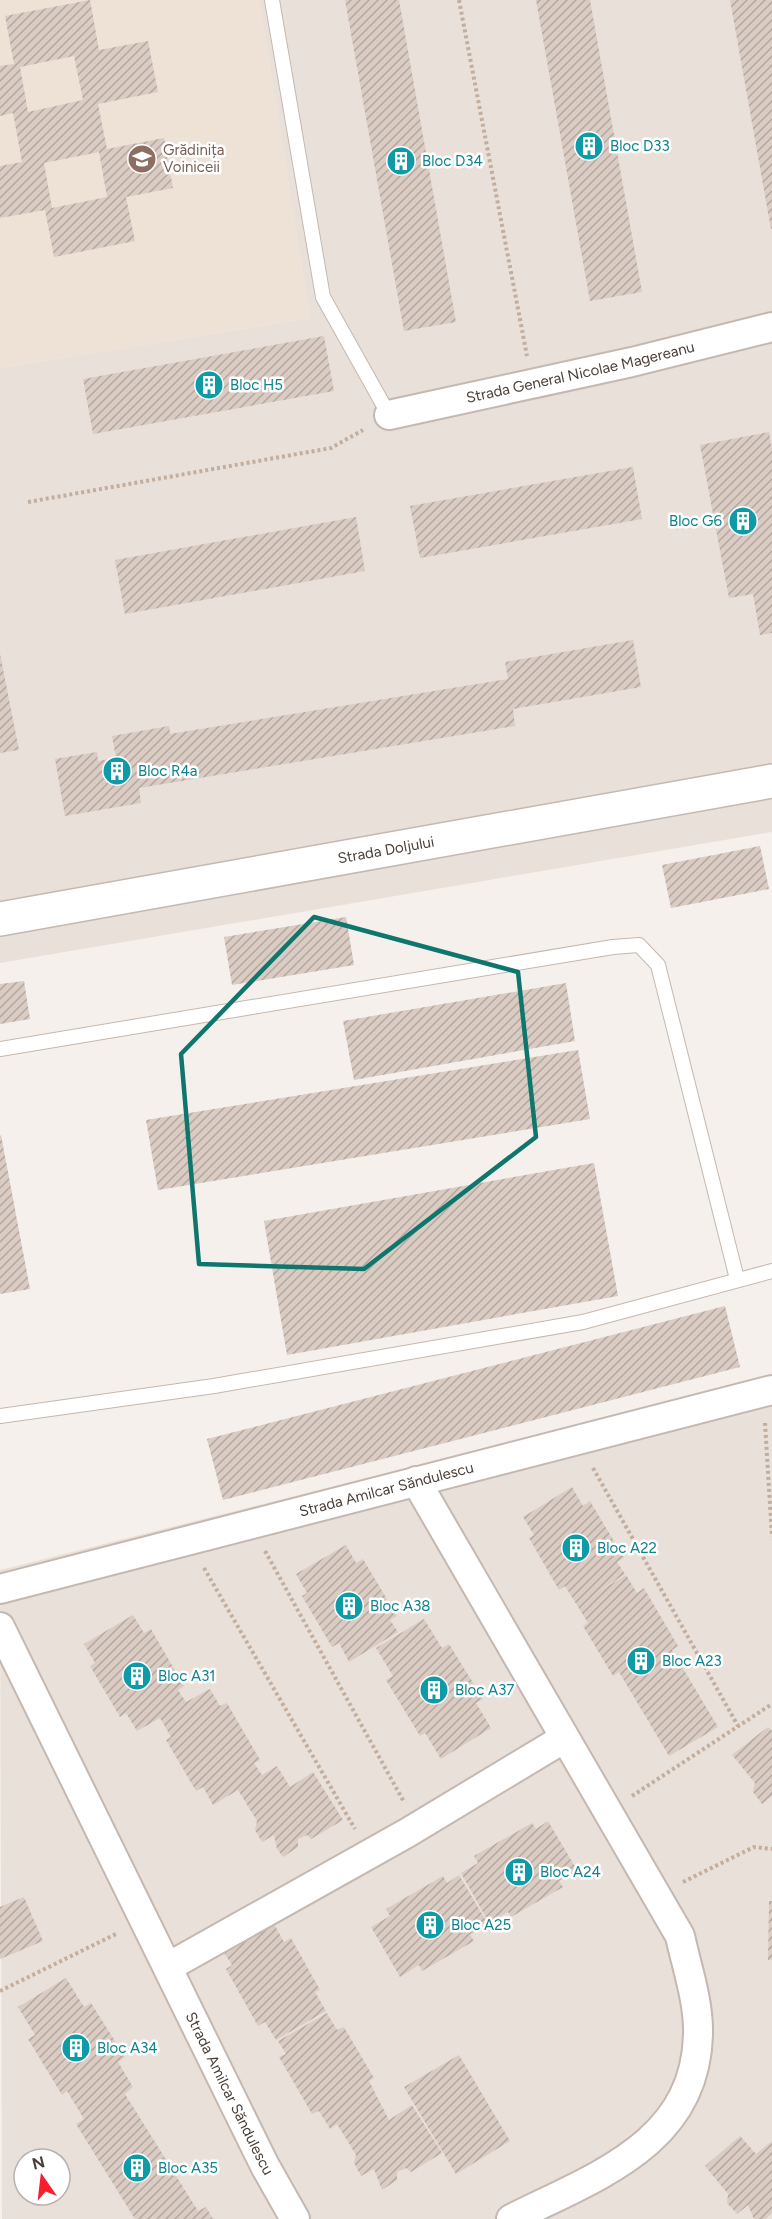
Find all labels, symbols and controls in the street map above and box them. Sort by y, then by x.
building icon: Bloc D33 [573,130,605,162]
place label: Bloc D33 [610,137,670,155]
place label: Grădinița Voiniceii [163,141,225,176]
school or university icon: Grădinița Voiniceii [126,143,158,175]
building icon: Bloc D34 [385,145,417,177]
place label: Bloc D34 [422,152,483,170]
street label: Strada General Nicolae Magereanu [464,338,696,407]
building icon: Bloc H5 [193,369,225,401]
place label: Bloc H5 [230,376,283,394]
building icon: Bloc G6 [727,505,759,537]
place label: Bloc G6 [669,512,722,530]
building icon: Bloc R4a [101,755,133,787]
place label: Bloc R4a [138,762,197,780]
street label: Strada Doljului [336,833,436,867]
street label: Strada Amilcar Săndulescu [297,1458,476,1521]
building icon: Bloc A22 [560,1532,592,1564]
place label: Bloc A22 [597,1539,657,1557]
building icon: Bloc A38 [333,1590,365,1622]
place label: Bloc A38 [370,1597,431,1615]
building icon: Bloc A23 [625,1645,657,1677]
place label: Bloc A23 [662,1652,722,1670]
building icon: Bloc A31 [121,1660,153,1692]
place label: Bloc A31 [158,1667,216,1685]
building icon: Bloc A37 [418,1674,450,1706]
place label: Bloc A37 [455,1681,514,1699]
building icon: Bloc A24 [503,1856,535,1888]
place label: Bloc A24 [540,1863,601,1881]
building icon: Bloc A25 [414,1909,446,1941]
place label: Bloc A25 [451,1916,511,1934]
street label: Strada Amilcar Săndulescu [182,2009,277,2178]
building icon: Bloc A34 [60,2032,92,2064]
place label: Bloc A34 [97,2039,158,2057]
north arrow [12,2147,72,2207]
text: N [30,2152,47,2174]
building icon: Bloc A35 [121,2152,153,2184]
place label: Bloc A35 [158,2159,218,2177]

